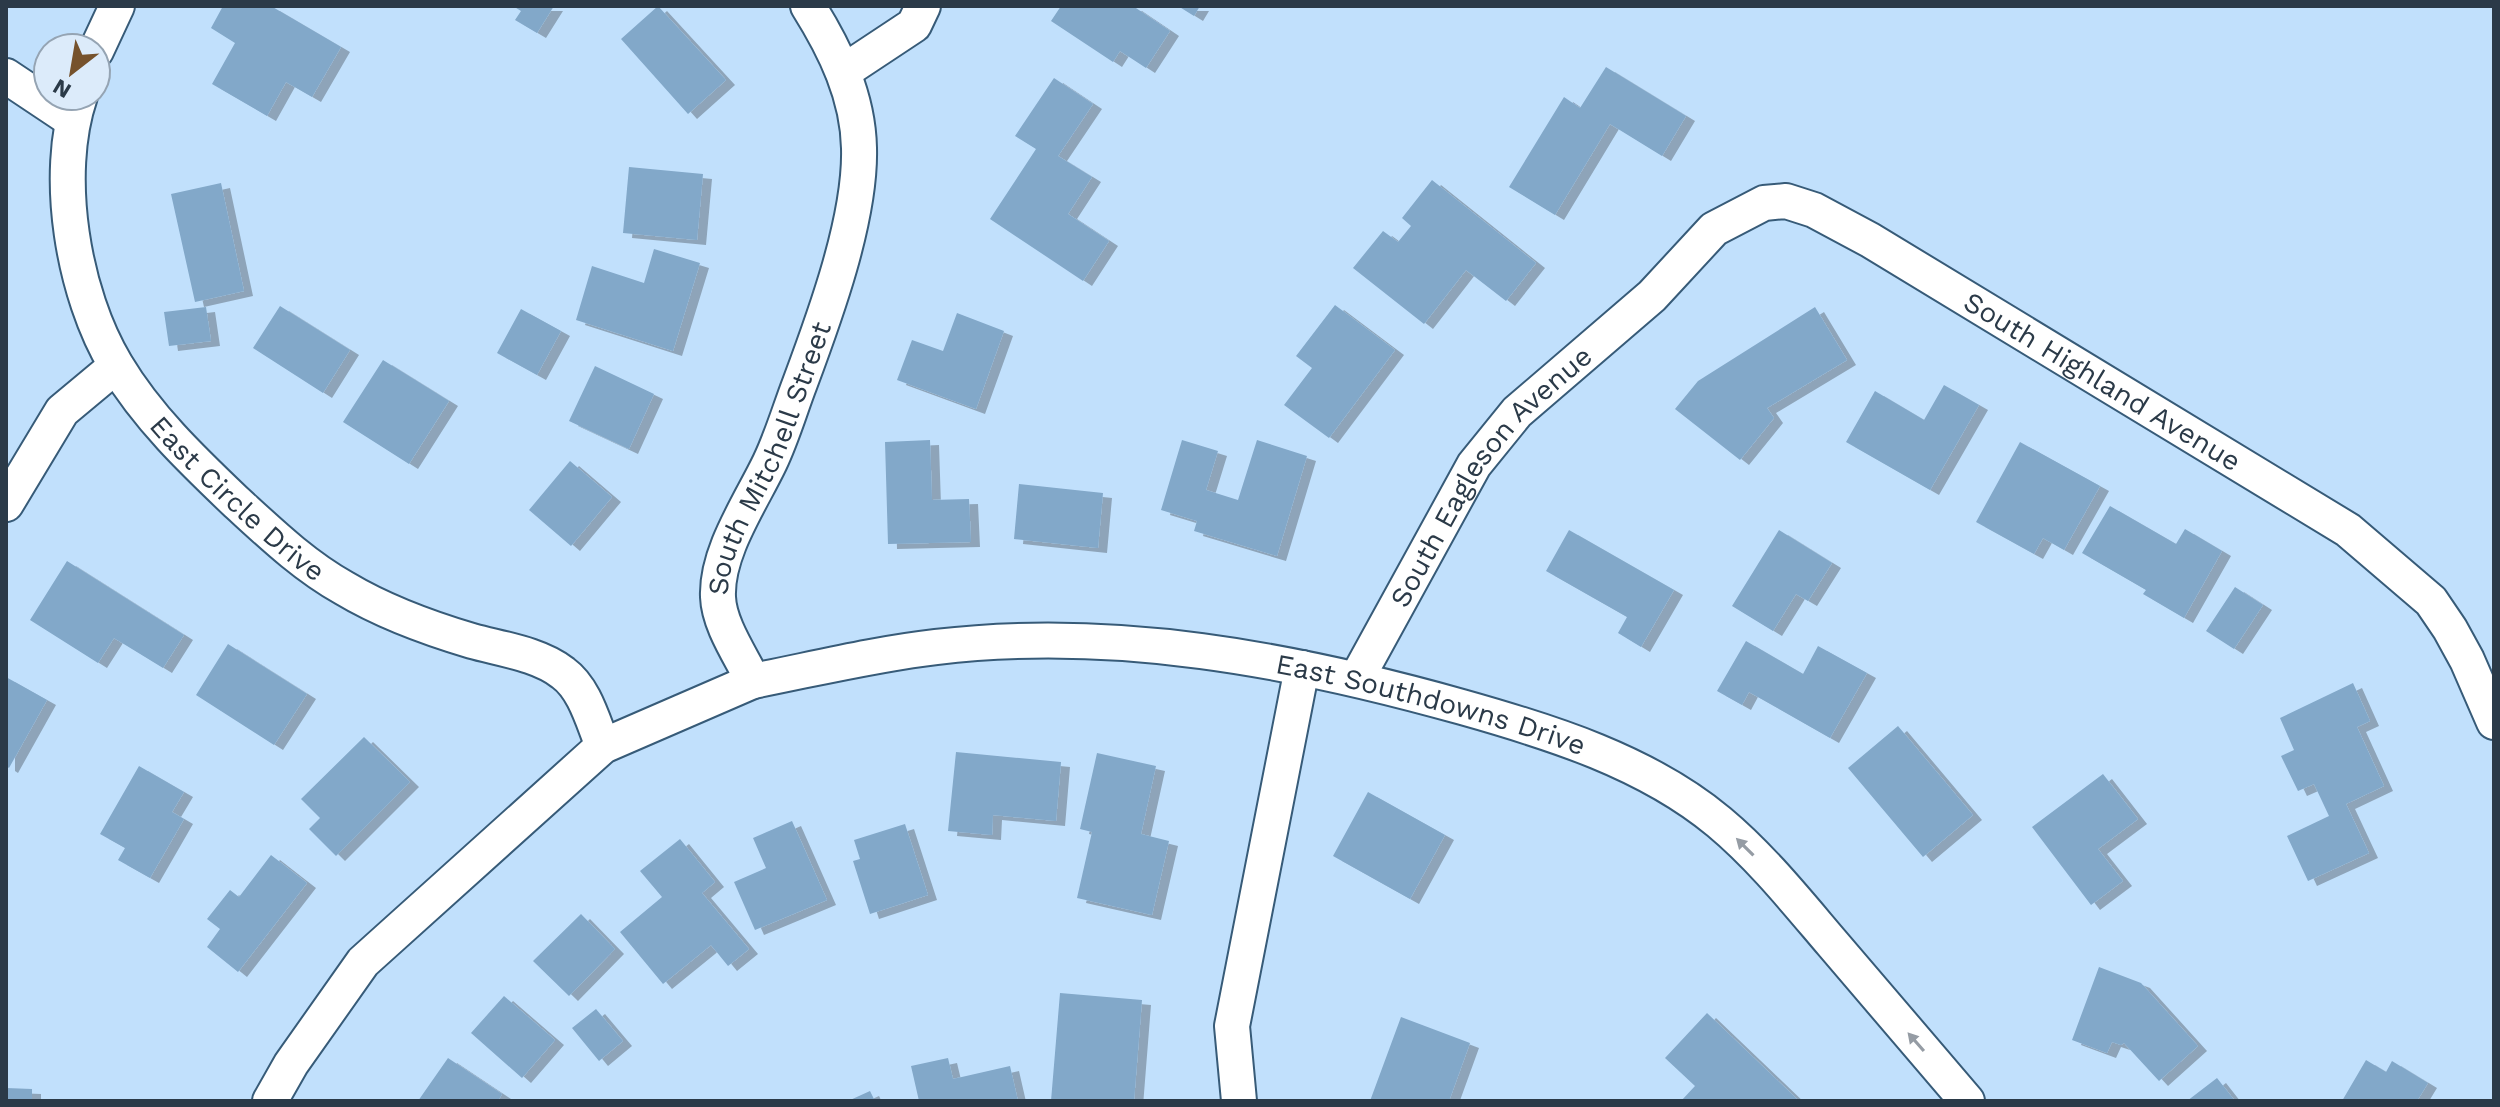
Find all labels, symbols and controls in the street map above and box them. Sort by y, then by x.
north arrow [32,32,112,112]
text: N [49,74,75,104]
street label: South Highland Avenue [1958,285,2247,478]
street label: South Mitchell Street [702,317,838,596]
street label: South Eagleson Avenue [1383,339,1599,613]
street label: East Circle Drive [143,409,331,588]
street label: East Southdowns Drive [1273,647,1590,762]
one-way arrow [1736,838,1755,857]
one-way arrow [1908,1032,1925,1052]

